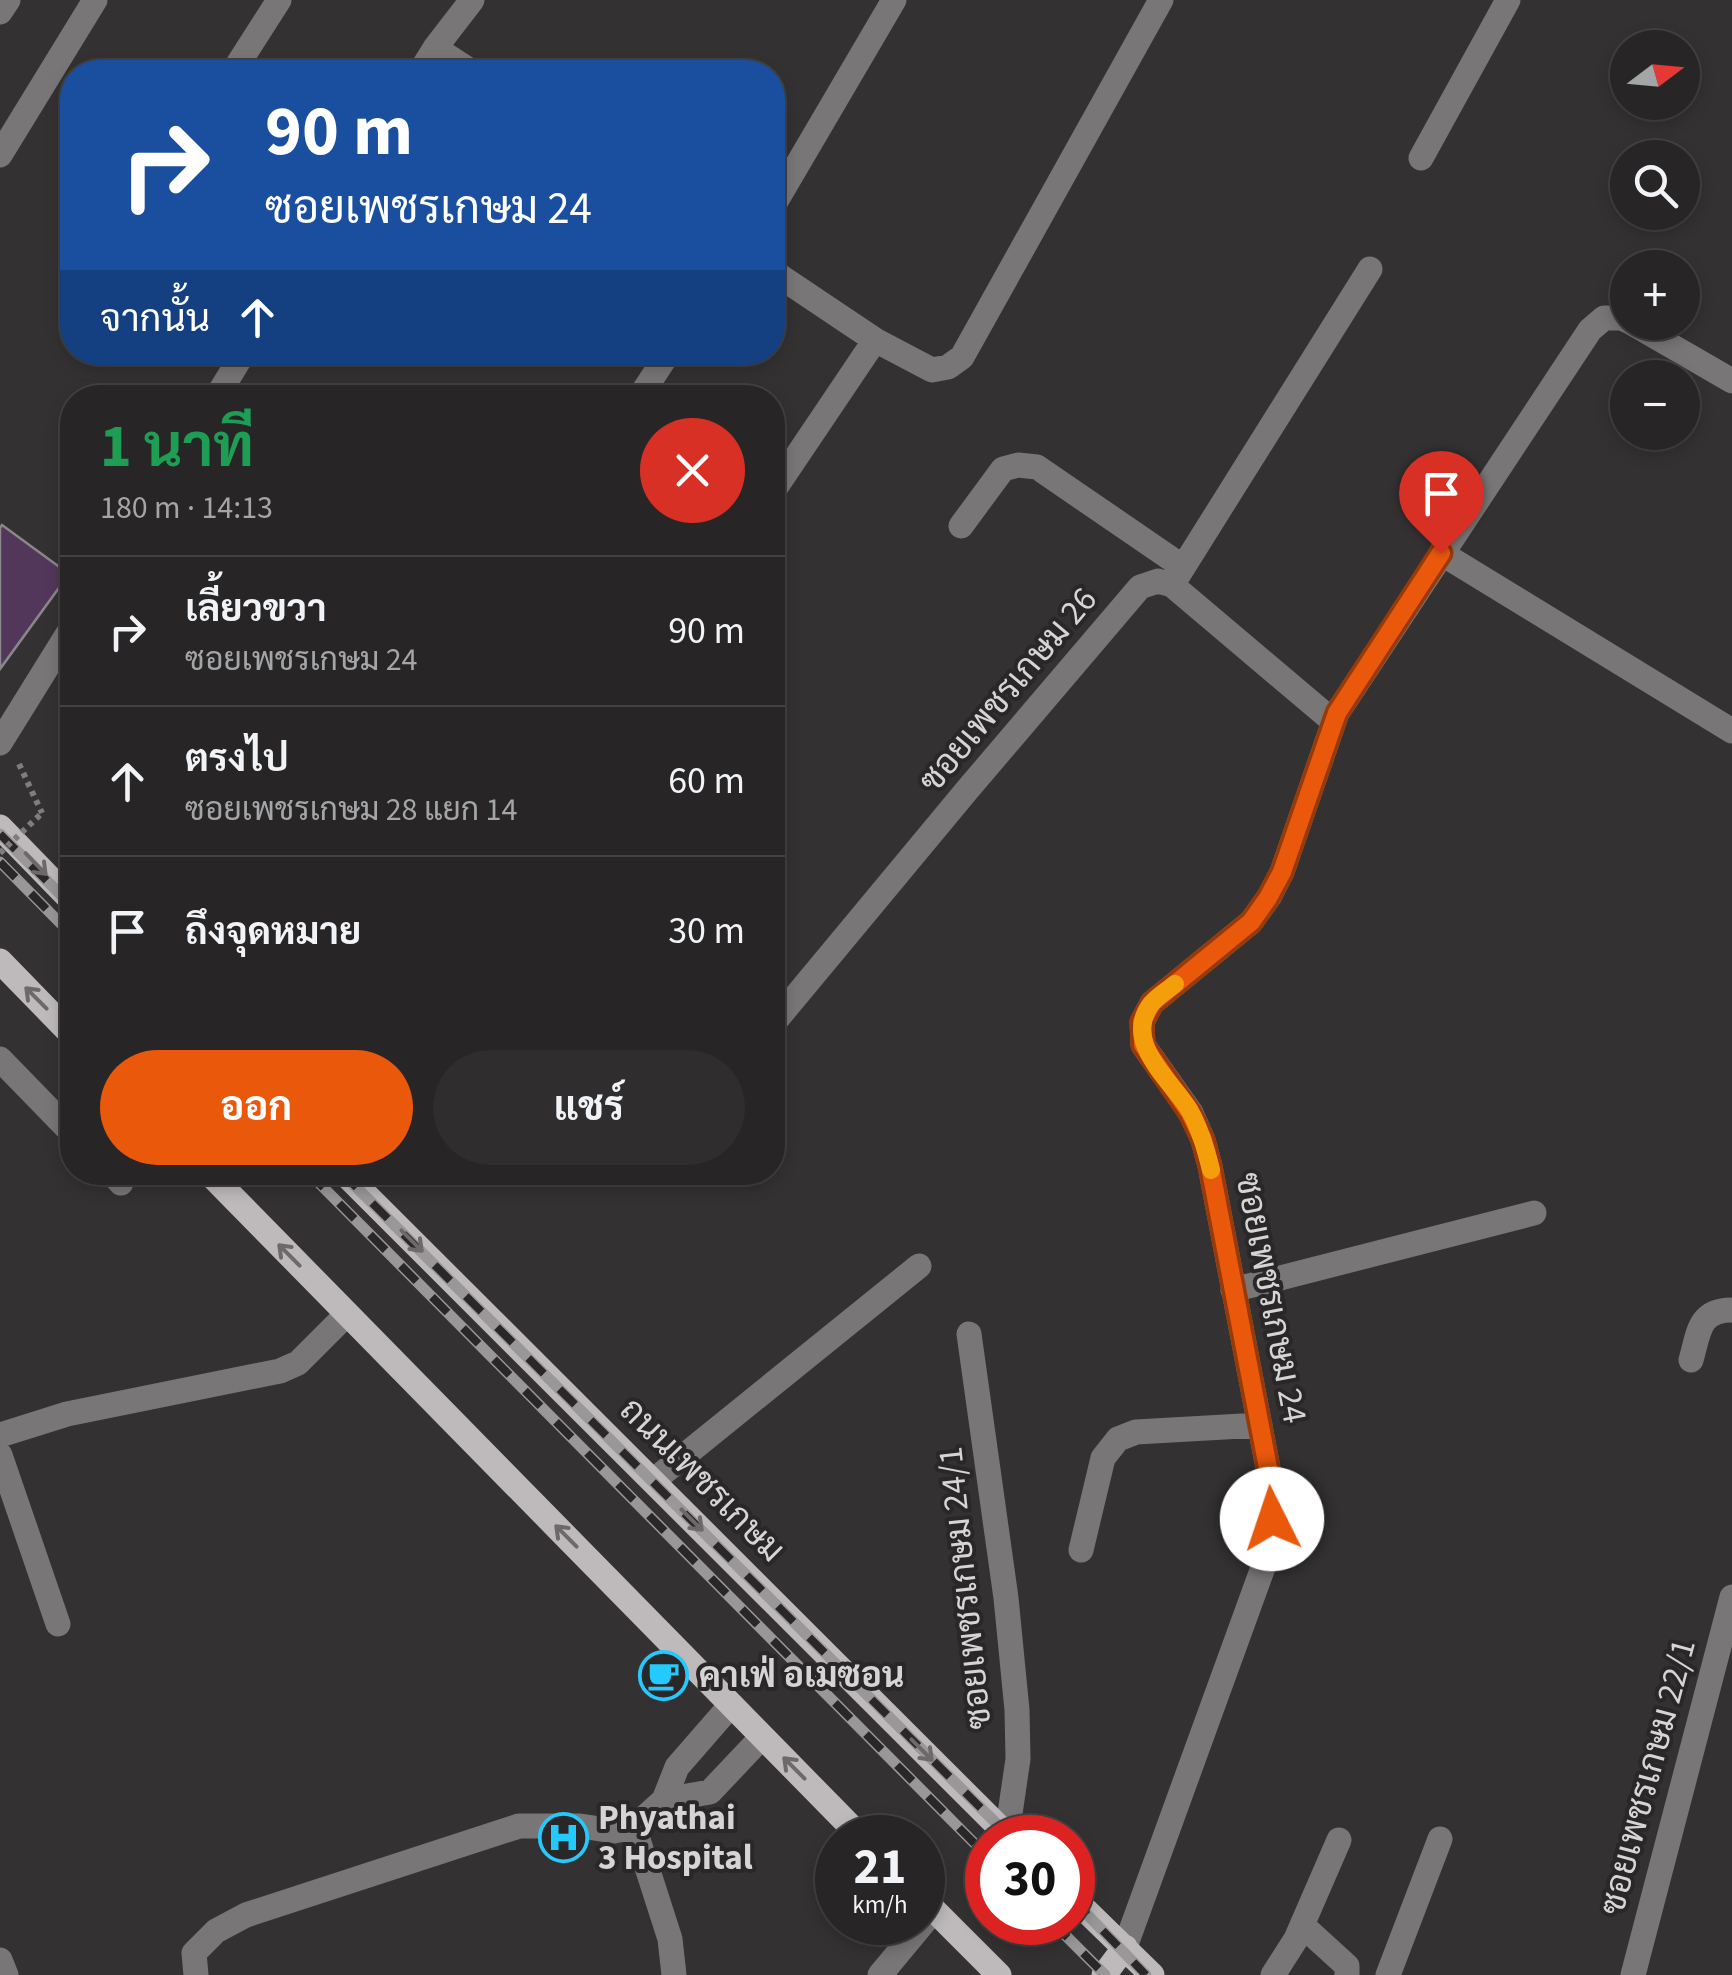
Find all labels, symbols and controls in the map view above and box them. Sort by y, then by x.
north arrow [1610,30,1700,120]
map controls [1610,30,1700,450]
text: 90 m [265,82,413,182]
icon: right [100,100,230,230]
button: search [1610,140,1700,230]
text: ซอยเพชรเกษม 24 [265,177,592,241]
button: + [1610,250,1700,340]
icon: ahead [230,290,285,345]
text: จากนั้น [100,292,210,346]
button: − [1610,360,1700,450]
text: 1 นาที [100,405,254,490]
button: close [640,418,745,523]
pin [1399,451,1484,554]
icon: arrive [1414,466,1469,521]
text: 180 m · 14:13 [100,485,273,531]
street label: ซอยเพชรเกษม 26 [907,577,1109,803]
text: เลี้ยวขวา [185,582,327,636]
icon: right [100,604,155,659]
text: 90 m [668,604,745,658]
text: ซอยเพชรเกษม 24 [185,637,418,683]
text: ตรงไป [185,732,289,786]
icon: ahead [100,754,155,809]
text: 60 m [668,754,745,808]
text: ซอยเพชรเกษม 28 แยก 14 [185,787,517,833]
one-way arrow [24,851,48,875]
icon: arrive [100,904,155,959]
text: 30 m [668,904,745,958]
text: ถึงจุดหมาย [185,905,361,959]
one-way arrow [24,987,48,1011]
button: ออก [100,1050,413,1165]
button: แชร์ [433,1050,745,1165]
street label: ซอยเพชรเกษม 24 [1222,1168,1320,1428]
one-way arrow [400,1229,424,1253]
one-way arrow [277,1243,301,1267]
street label: ถนนเพชรเกษม [608,1386,796,1574]
street label: ซอยเพชรเกษม 24/1 [925,1444,1005,1732]
position arrow [1220,1467,1324,1571]
one-way arrow [680,1508,704,1532]
one-way arrow [554,1525,578,1549]
street label: ซอยเพชรเกษม 22/1 [1587,1633,1709,1921]
cafe icon: คาเฟ่ อเมซอน [638,1650,690,1702]
place label: คาเฟ่ อเมซอน [699,1651,905,1701]
one-way arrow [910,1737,934,1761]
one-way arrow [782,1757,806,1781]
place label: Phyathai 3 Hospital [598,1793,753,1883]
hospital icon: Phyathai 3 Hospital [537,1812,589,1864]
speed limit sign: 30 [965,1815,1095,1945]
text: 21 [854,1832,906,1903]
text: km/h [852,1887,908,1923]

